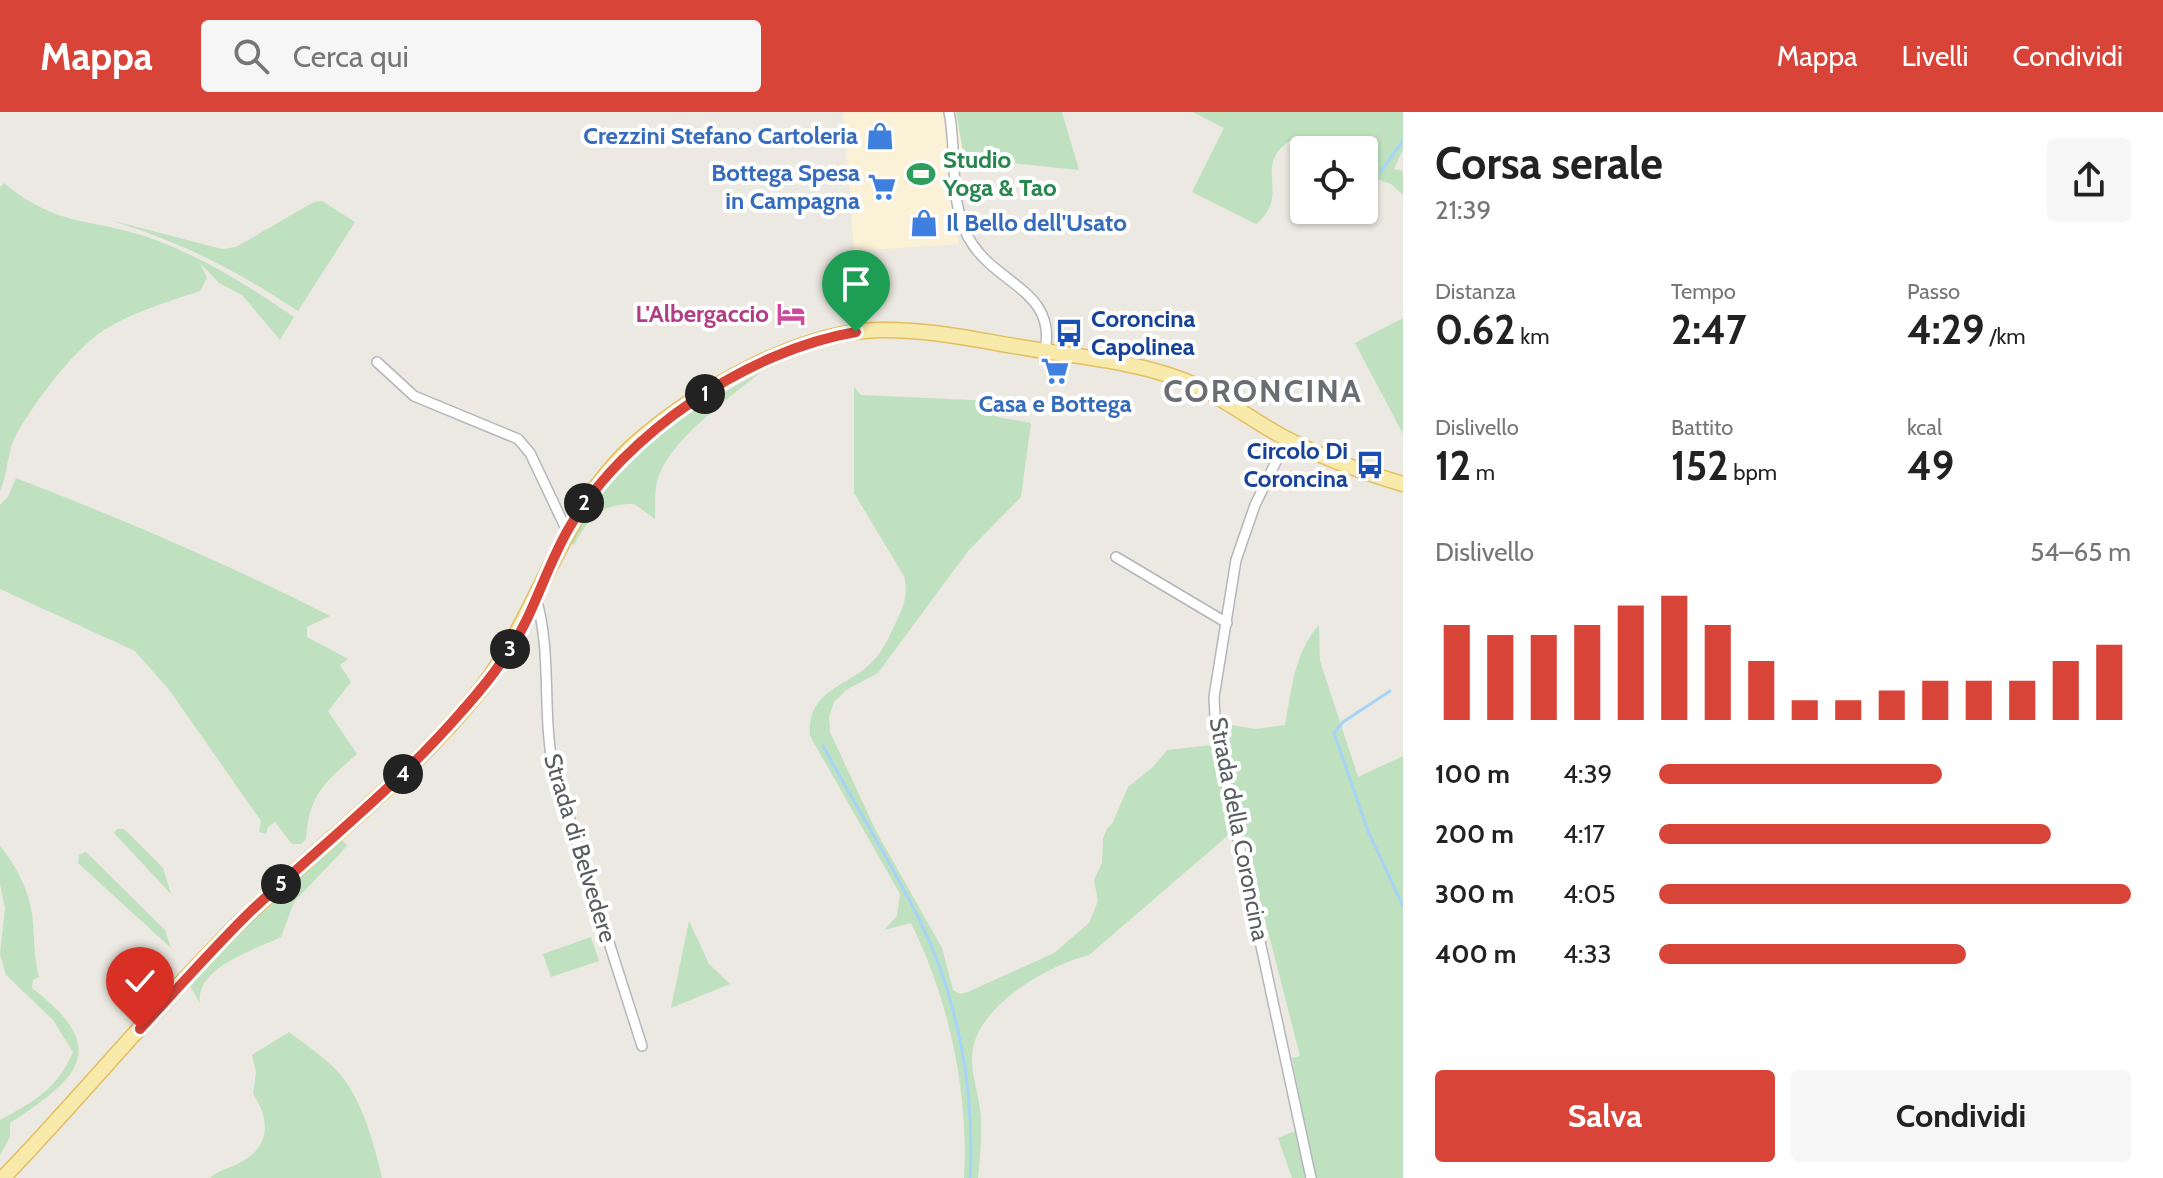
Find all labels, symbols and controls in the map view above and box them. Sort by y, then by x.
search box [201,20,761,92]
text: Mappa [40,33,153,80]
icon: search [229,34,273,78]
text: Cerca qui [293,38,409,75]
text: Mappa [1777,39,1857,73]
text: Livelli [1901,39,1968,73]
text: Condividi [2012,39,2123,73]
place label: Crezzini Stefano Cartoleria [583,121,858,150]
shop icon: Crezzini Stefano Cartoleria [865,121,895,151]
map controls [1290,136,1378,224]
button: locate [1290,136,1378,224]
text: Corsa serale [1435,137,1663,190]
button: share [2047,138,2131,222]
place label: Studio Yoga & Tao [942,145,1057,202]
place label: Bottega Spesa in Campagna [711,158,860,215]
sports icon: Studio Yoga & Tao [906,159,936,189]
supermarket icon: Bottega Spesa in Campagna [867,172,897,202]
text: 21:39 [1435,194,1491,226]
shop icon: Il Bello dell'Usato [909,208,939,238]
place label: Il Bello dell'Usato [946,208,1127,237]
pin [822,250,890,332]
icon: arrive [834,262,878,306]
text: Distanza [1435,278,1516,305]
text: Tempo [1671,278,1736,305]
text: Passo [1907,278,1960,305]
place label: L'Albergaccio [635,299,769,328]
hotel icon: L'Albergaccio [776,299,806,329]
place label: Coroncina Capolinea [1091,304,1196,361]
text: 0.62 [1435,305,1515,354]
text: 2:47 [1671,305,1746,354]
text: 4:29 [1907,305,1984,354]
bus stop icon: Coroncina Capolinea [1054,318,1084,348]
text: km [1515,323,1549,350]
text: /km [1984,323,2026,350]
supermarket icon: Casa e Bottega [1040,356,1070,386]
district label: CORONCINA [1163,371,1363,410]
pin: 1 [685,374,725,414]
text: 1 [701,380,709,407]
place label: Casa e Bottega [978,389,1132,418]
text: Dislivello [1435,414,1519,441]
text: Battito [1671,414,1733,441]
text: kcal [1907,414,1942,441]
place label: Circolo Di Coroncina [1243,436,1348,493]
text: 12 [1435,441,1471,490]
text: 152 [1671,441,1728,490]
text: 49 [1907,441,1954,490]
bus stop icon: Circolo Di Coroncina [1355,450,1385,480]
text: m [1471,459,1495,486]
text: bpm [1728,459,1777,486]
pin: 2 [564,483,604,523]
text: 2 [578,489,590,516]
text: Dislivello [1435,536,1534,568]
text: 54–65 m [2030,536,2131,568]
pin: 3 [490,629,530,669]
text: 3 [504,635,516,662]
street label: Strada della Coroncina [1204,715,1275,944]
street label: Strada di Belvedere [538,750,623,946]
pin: 4 [383,754,423,794]
text: 100 m [1435,758,1510,790]
text: 4:39 [1563,758,1612,790]
text: 4 [396,760,410,787]
text: 200 m [1435,818,1514,850]
text: 4:17 [1563,818,1605,850]
pin: 5 [261,864,301,904]
text: 5 [275,870,287,897]
text: 300 m [1435,878,1514,910]
text: 4:05 [1563,878,1616,910]
text: 400 m [1435,938,1516,970]
text: 4:33 [1563,938,1612,970]
pin [106,947,174,1029]
icon: check [118,959,162,1003]
button: Salva [1435,1070,1775,1162]
button: Condividi [1791,1070,2131,1162]

